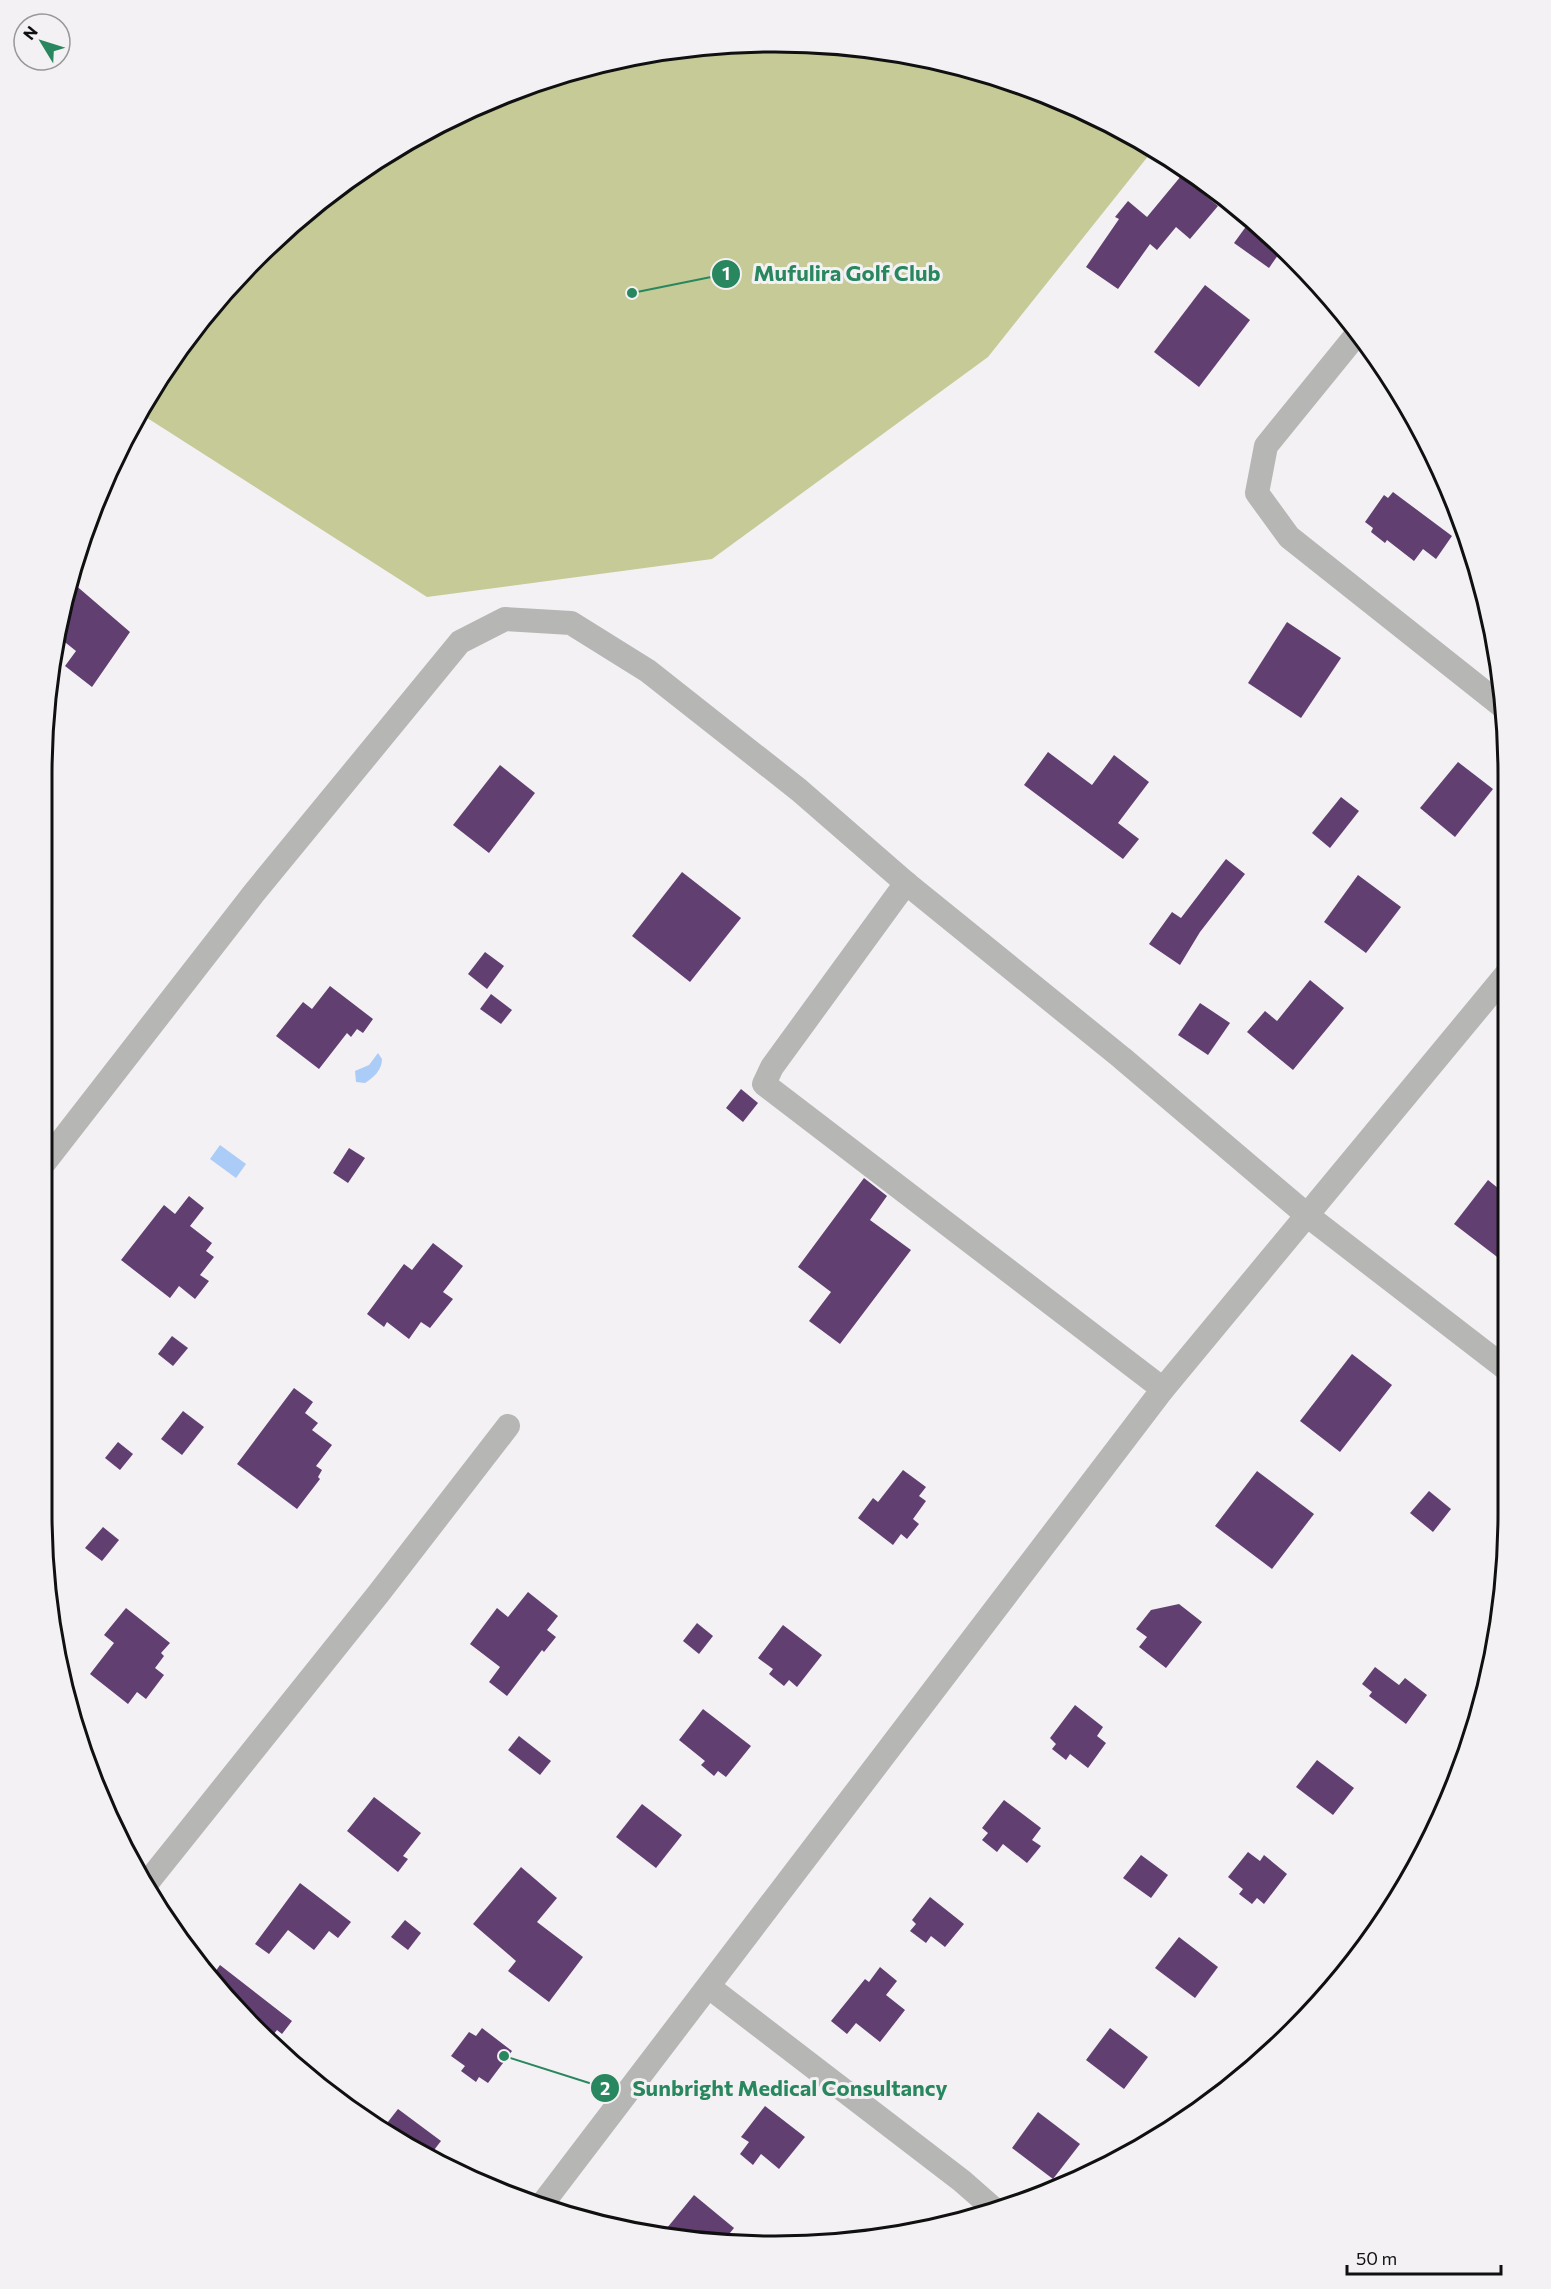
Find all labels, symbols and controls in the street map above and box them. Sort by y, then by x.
north arrow [12,12,72,72]
text: N [19,22,41,43]
callout: Mufulira Golf Club [711,254,952,294]
text: Mufulira Golf Club [754,259,940,286]
text: 1 [722,262,730,284]
callout: Sunbright Medical Consultancy [590,2068,959,2108]
text: Sunbright Medical Consultancy [632,2074,948,2101]
text: 2 [600,2077,610,2099]
scale bar [1347,2238,1502,2276]
text: 50 m [1356,2247,1397,2269]

